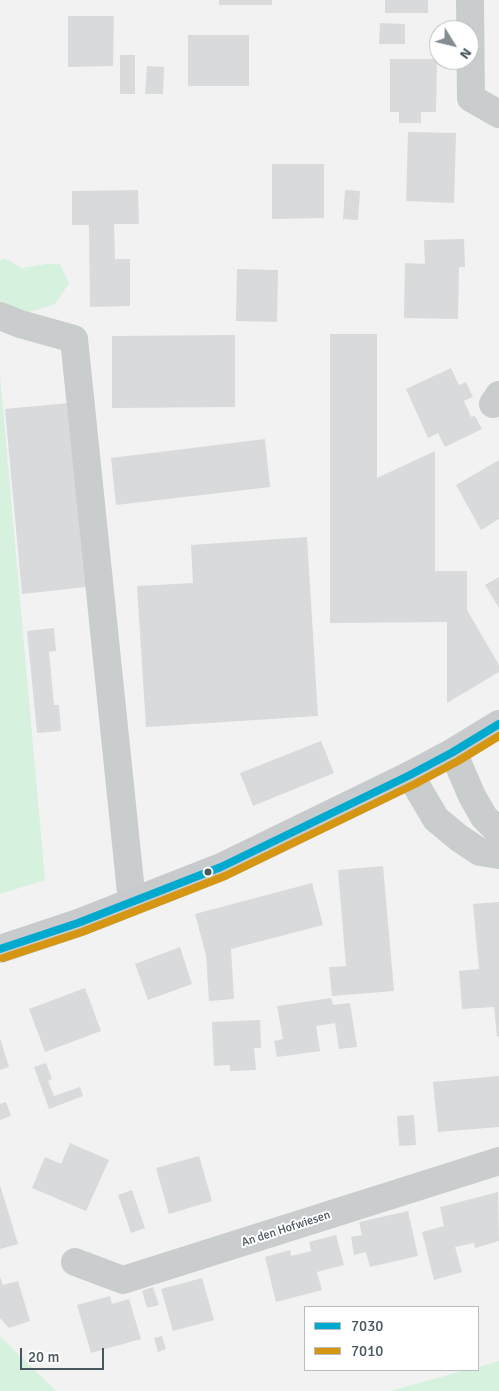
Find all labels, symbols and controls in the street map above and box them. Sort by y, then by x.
north arrow [429,20,479,70]
text: N [456,45,475,62]
unlabelled marker [203,867,213,877]
street label: An den Hofwiesen [240,1208,332,1250]
legend [304,1306,479,1371]
text: 7030 [351,1317,383,1335]
scale bar [22,1338,106,1370]
text: 7010 [351,1342,383,1360]
text: 20 m [28,1348,59,1366]

